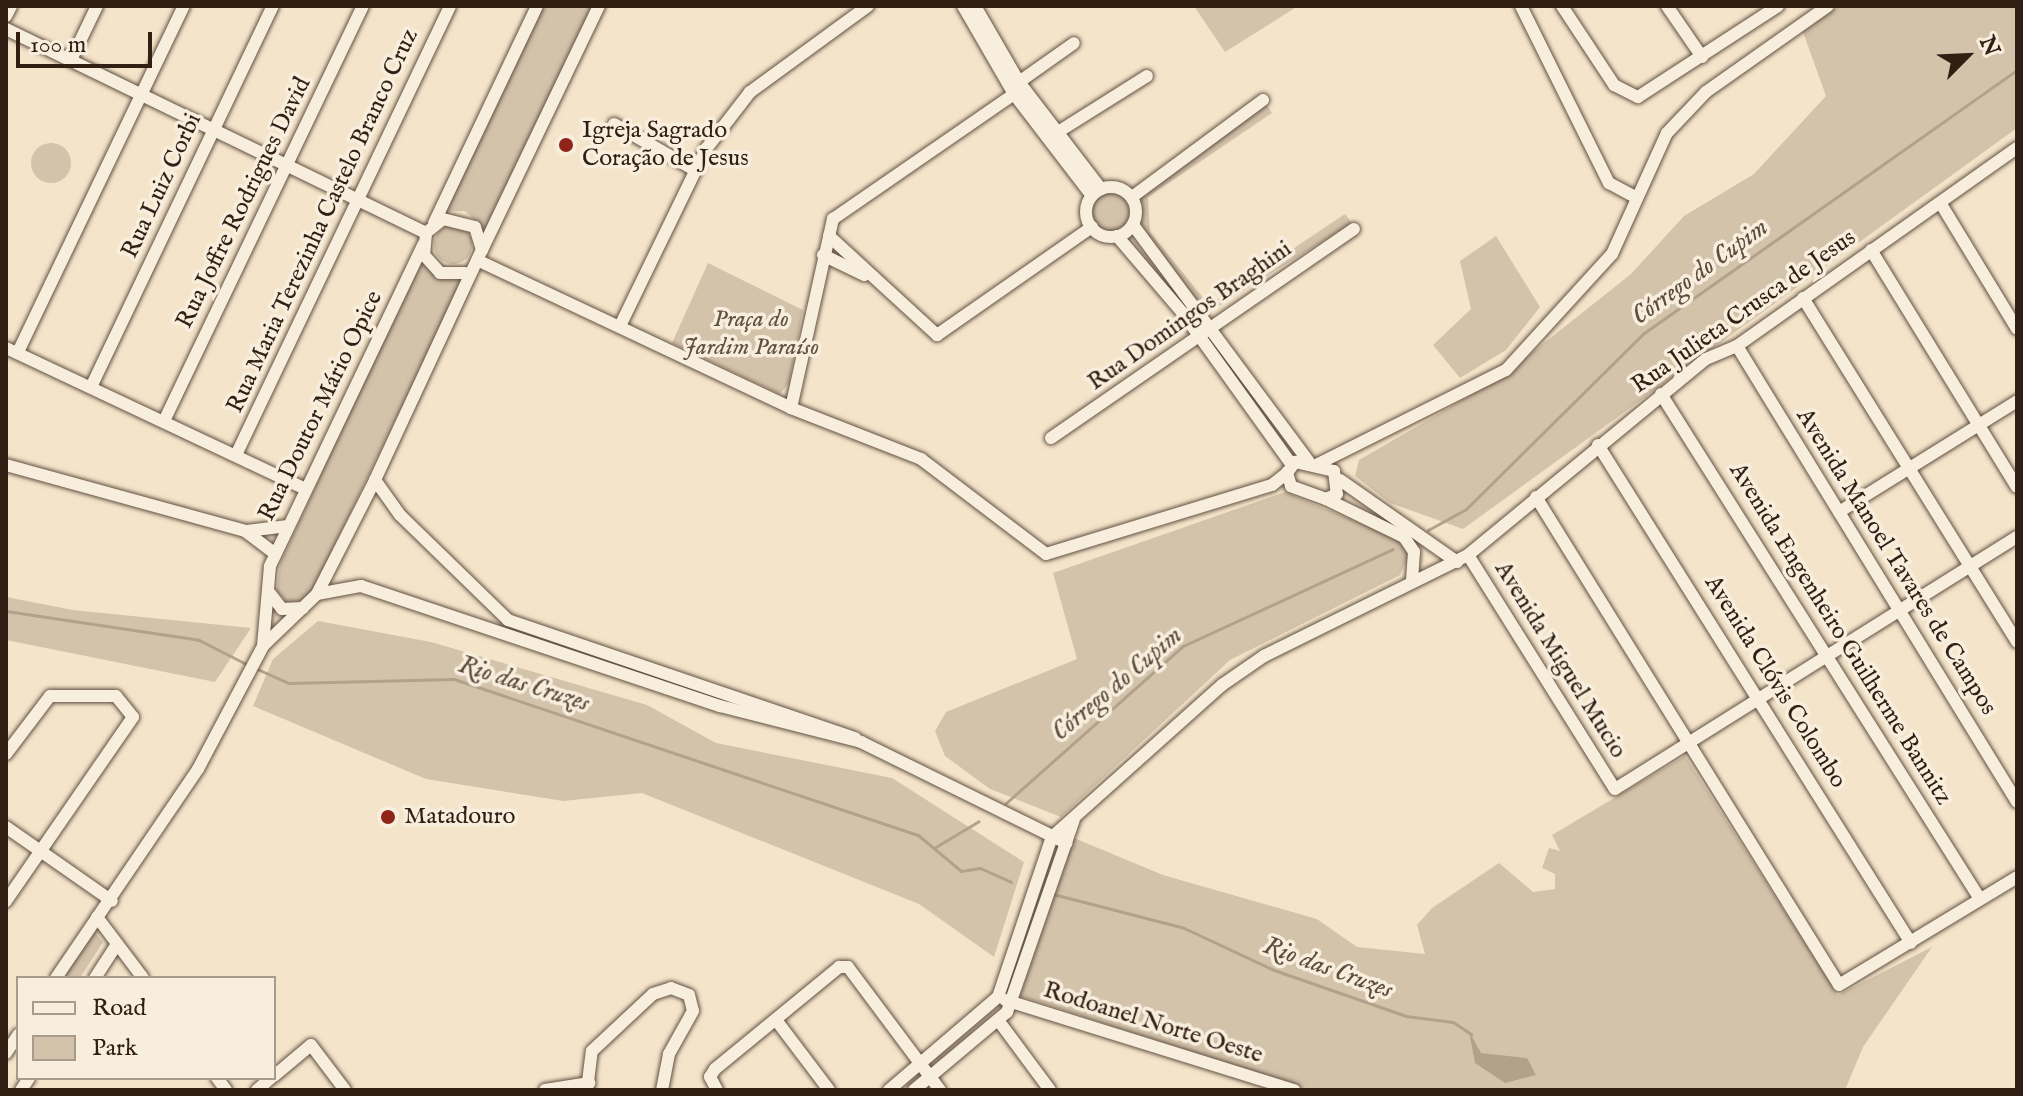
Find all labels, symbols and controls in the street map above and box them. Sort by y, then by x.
scale bar [20,16,156,66]
north arrow [1927,16,2007,96]
street label: Rua Maria Terezinha Castelo Branco Cruz [221,24,425,418]
text: 100 m [30,30,86,61]
text: N [1972,32,2006,61]
street label: Rua Joffre Rodrigues David [171,73,317,333]
street label: Rua Luiz Corbi [116,109,208,263]
place label: Igreja Sagrado Coração de Jesus [582,117,749,173]
marker: Igreja Sagrado Coração de Jesus [557,136,575,154]
water label: Córrego do Cupim [1626,212,1774,332]
street label: Rua Julieta Crusca de Jesus [1626,224,1862,400]
street label: Rua Domingos Braghini [1083,235,1297,397]
street label: Rua Doutor Mário Opice [253,286,389,526]
park label: Praça do Jardim Paraíso [683,306,819,362]
street label: Avenida Manoel Tavares de Campos [1789,403,2003,721]
street label: Avenida Engenheiro Guilherme Bannitz [1722,458,1958,810]
street label: Avenida Miguel Mucio [1488,556,1632,764]
street label: Avenida Clóvis Colombo [1698,570,1852,794]
water label: Córrego do Cupim [1045,620,1189,748]
water label: Rio das Cruzes [455,649,593,719]
place label: Matadouro [404,803,515,831]
marker: Matadouro [379,808,397,826]
water label: Rio das Cruzes [1259,930,1397,1006]
legend [16,976,276,1080]
street label: Rodoanel Norte Oeste [1040,976,1266,1070]
text: Road [92,993,146,1024]
text: Park [92,1033,138,1064]

